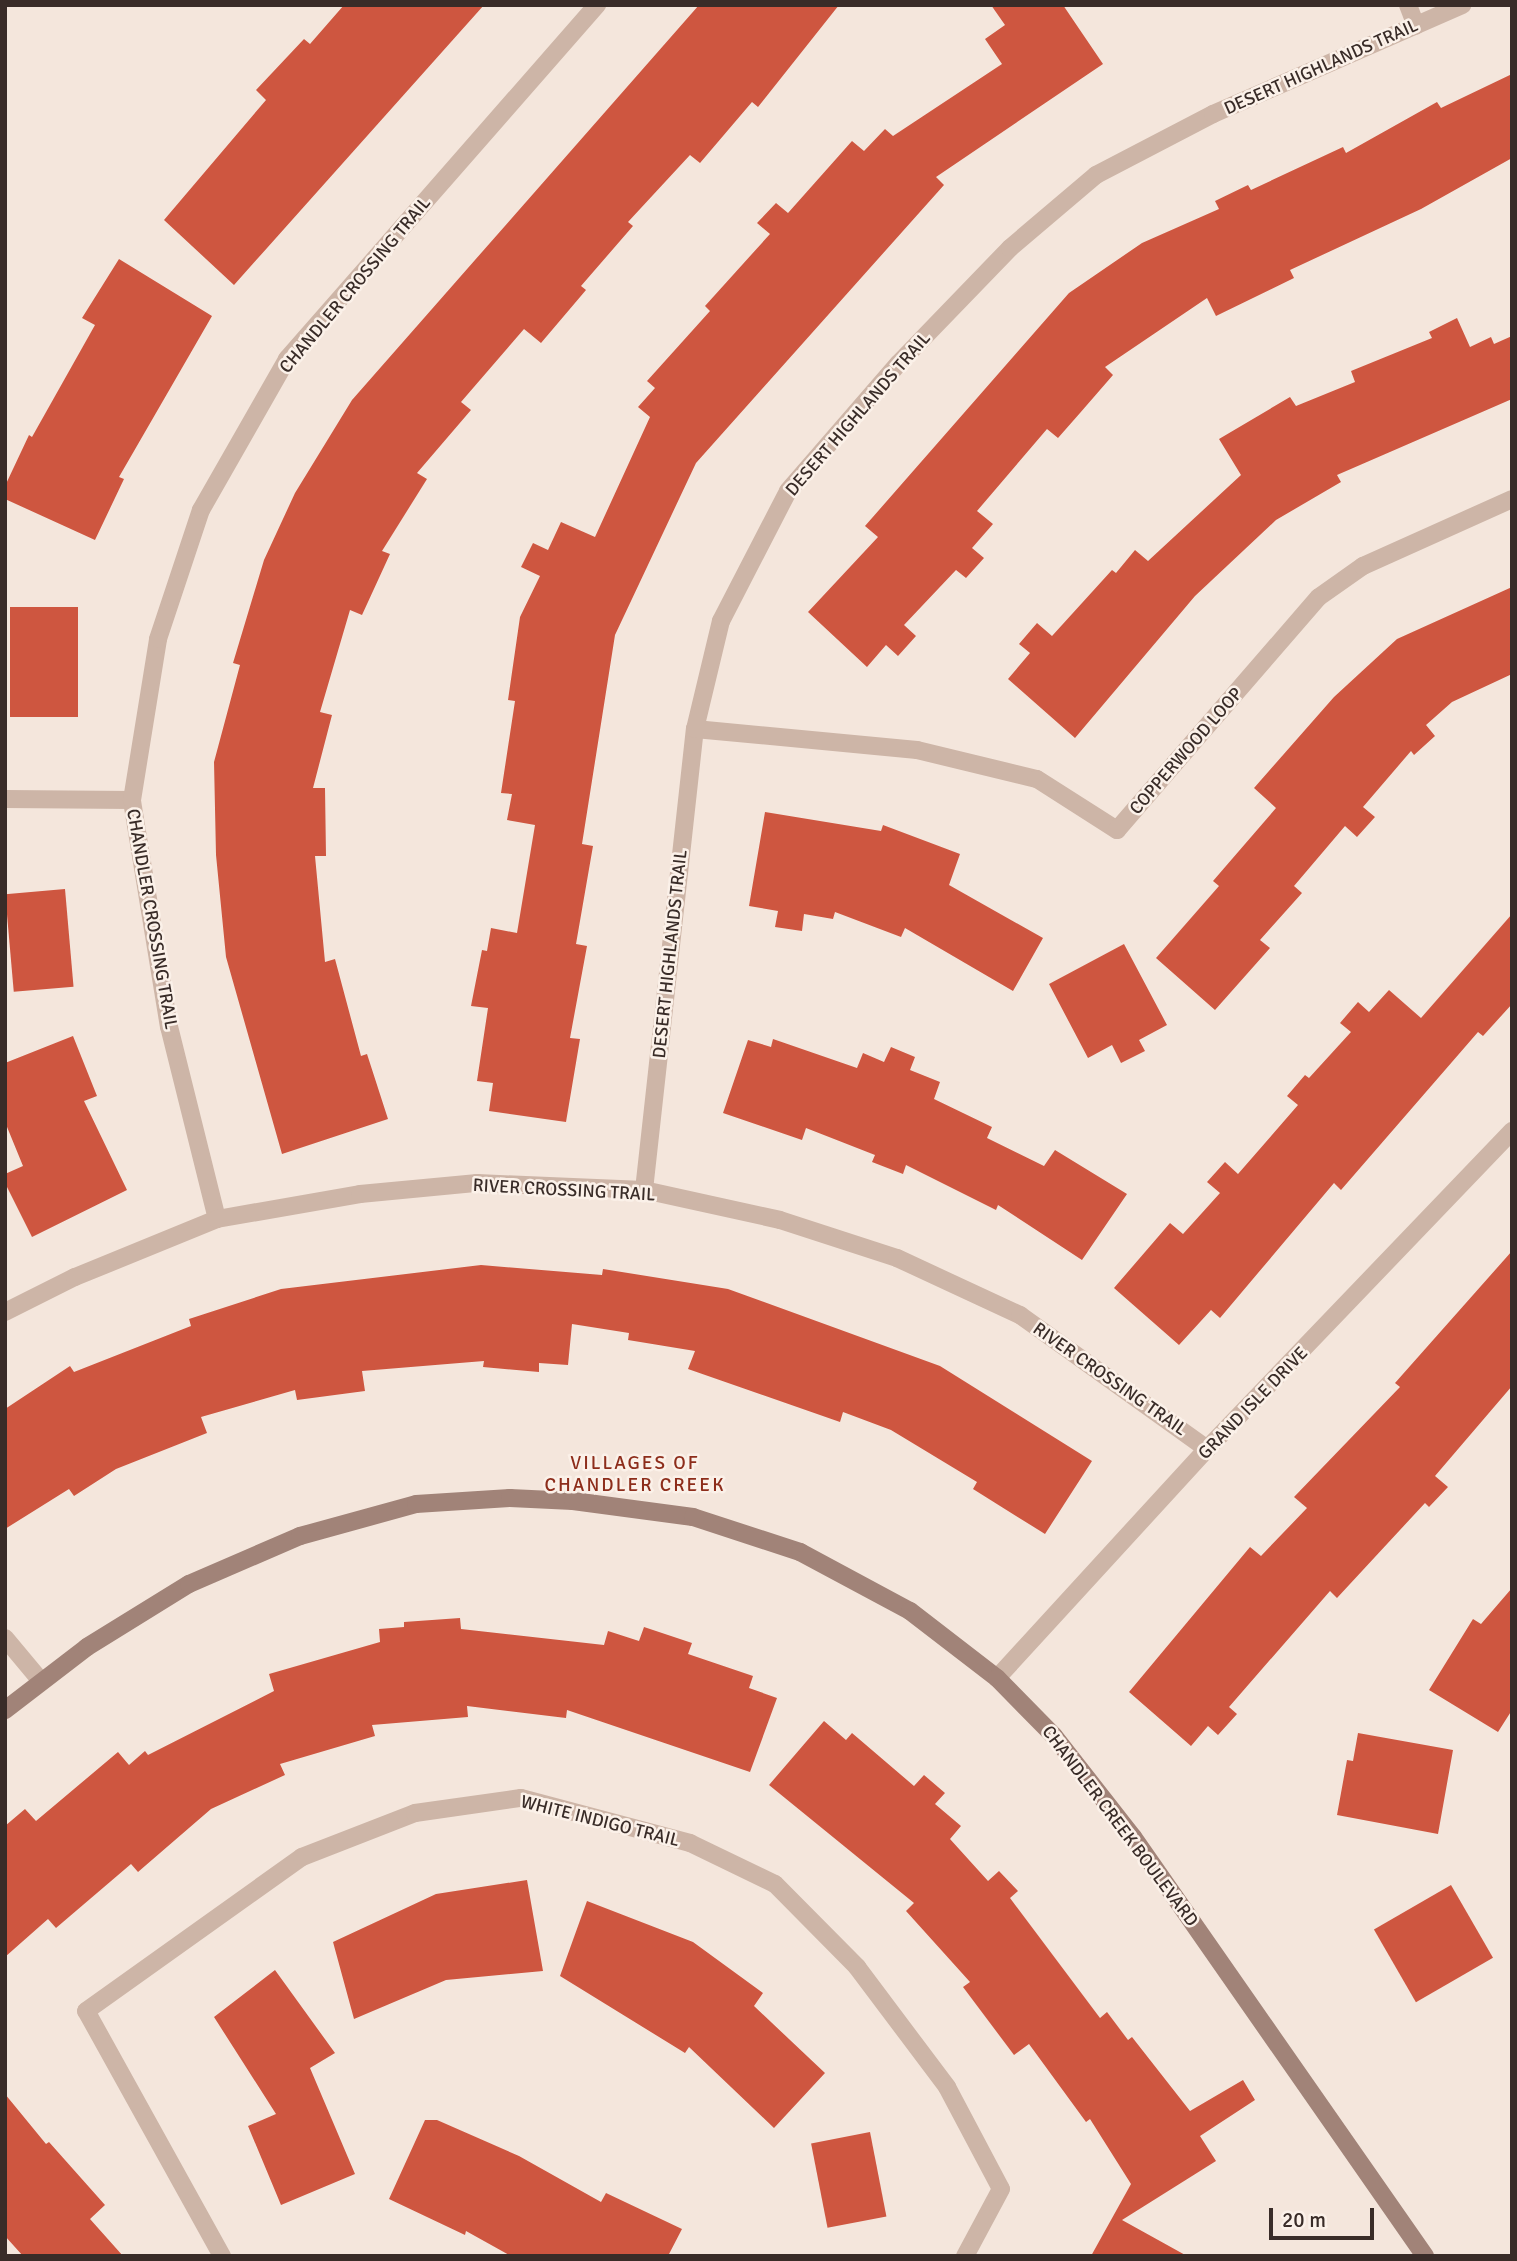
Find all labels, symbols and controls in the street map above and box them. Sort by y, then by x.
street label: DESERT HIGHLANDS TRAIL [1221,14,1421,120]
street label: CHANDLER CROSSING TRAIL [275,192,435,378]
street label: DESERT HIGHLANDS TRAIL [781,328,935,500]
street label: COPPERWOOD LOOP [1125,683,1247,819]
street label: CHANDLER CROSSING TRAIL [122,807,182,1031]
street label: DESERT HIGHLANDS TRAIL [648,849,692,1059]
street label: RIVER CROSSING TRAIL [472,1174,656,1206]
street label: RIVER CROSSING TRAIL [1029,1318,1191,1440]
street label: GRAND ISLE DRIVE [1194,1342,1312,1464]
district label: VILLAGES OF CHANDLER CREEK [546,1453,724,1497]
street label: CHANDLER CREEK BOULEVARD [1037,1721,1203,1931]
street label: WHITE INDIGO TRAIL [518,1791,682,1851]
scale bar [1272,2194,1377,2238]
text: 20 m [1282,2207,1326,2233]

